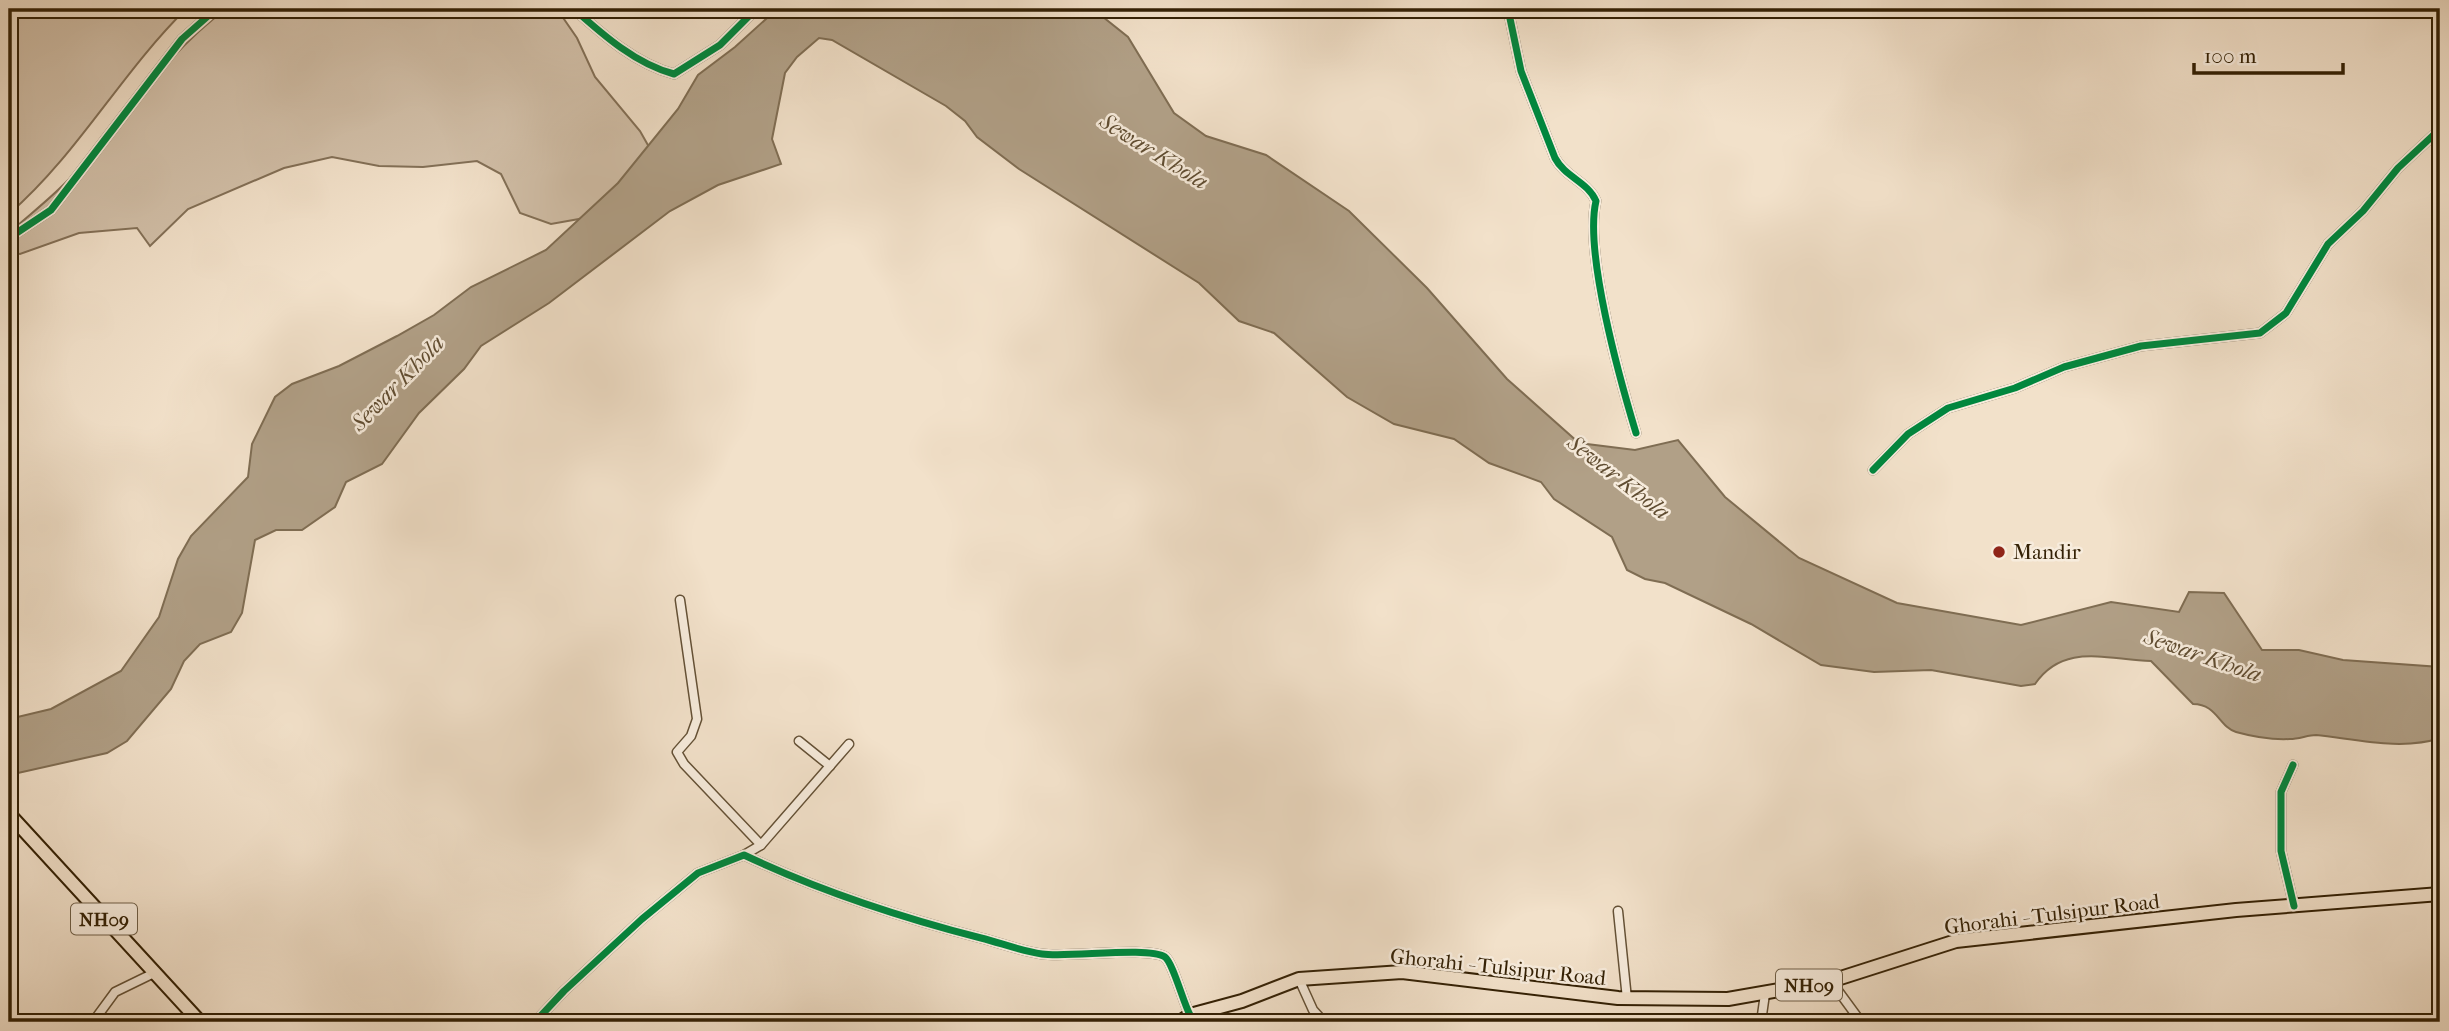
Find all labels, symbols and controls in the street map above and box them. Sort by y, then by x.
scale bar [2194,32,2342,76]
text: 100 m [2204,44,2257,68]
water label: Sewar Khola [1094,107,1213,195]
water label: Sewar Khola [344,330,450,437]
water label: Sewar Khola [1561,428,1675,526]
place label: Mandir [2013,540,2081,564]
marker: Mandir [1991,544,2007,560]
water label: Sewar Khola [2140,622,2265,688]
street label: Ghorahi - Tulsipur Road [1943,889,2162,939]
road number: NH09 [71,903,137,934]
street label: Ghorahi - Tulsipur Road [1389,944,1608,990]
road number: NH09 [1776,970,1842,1001]

